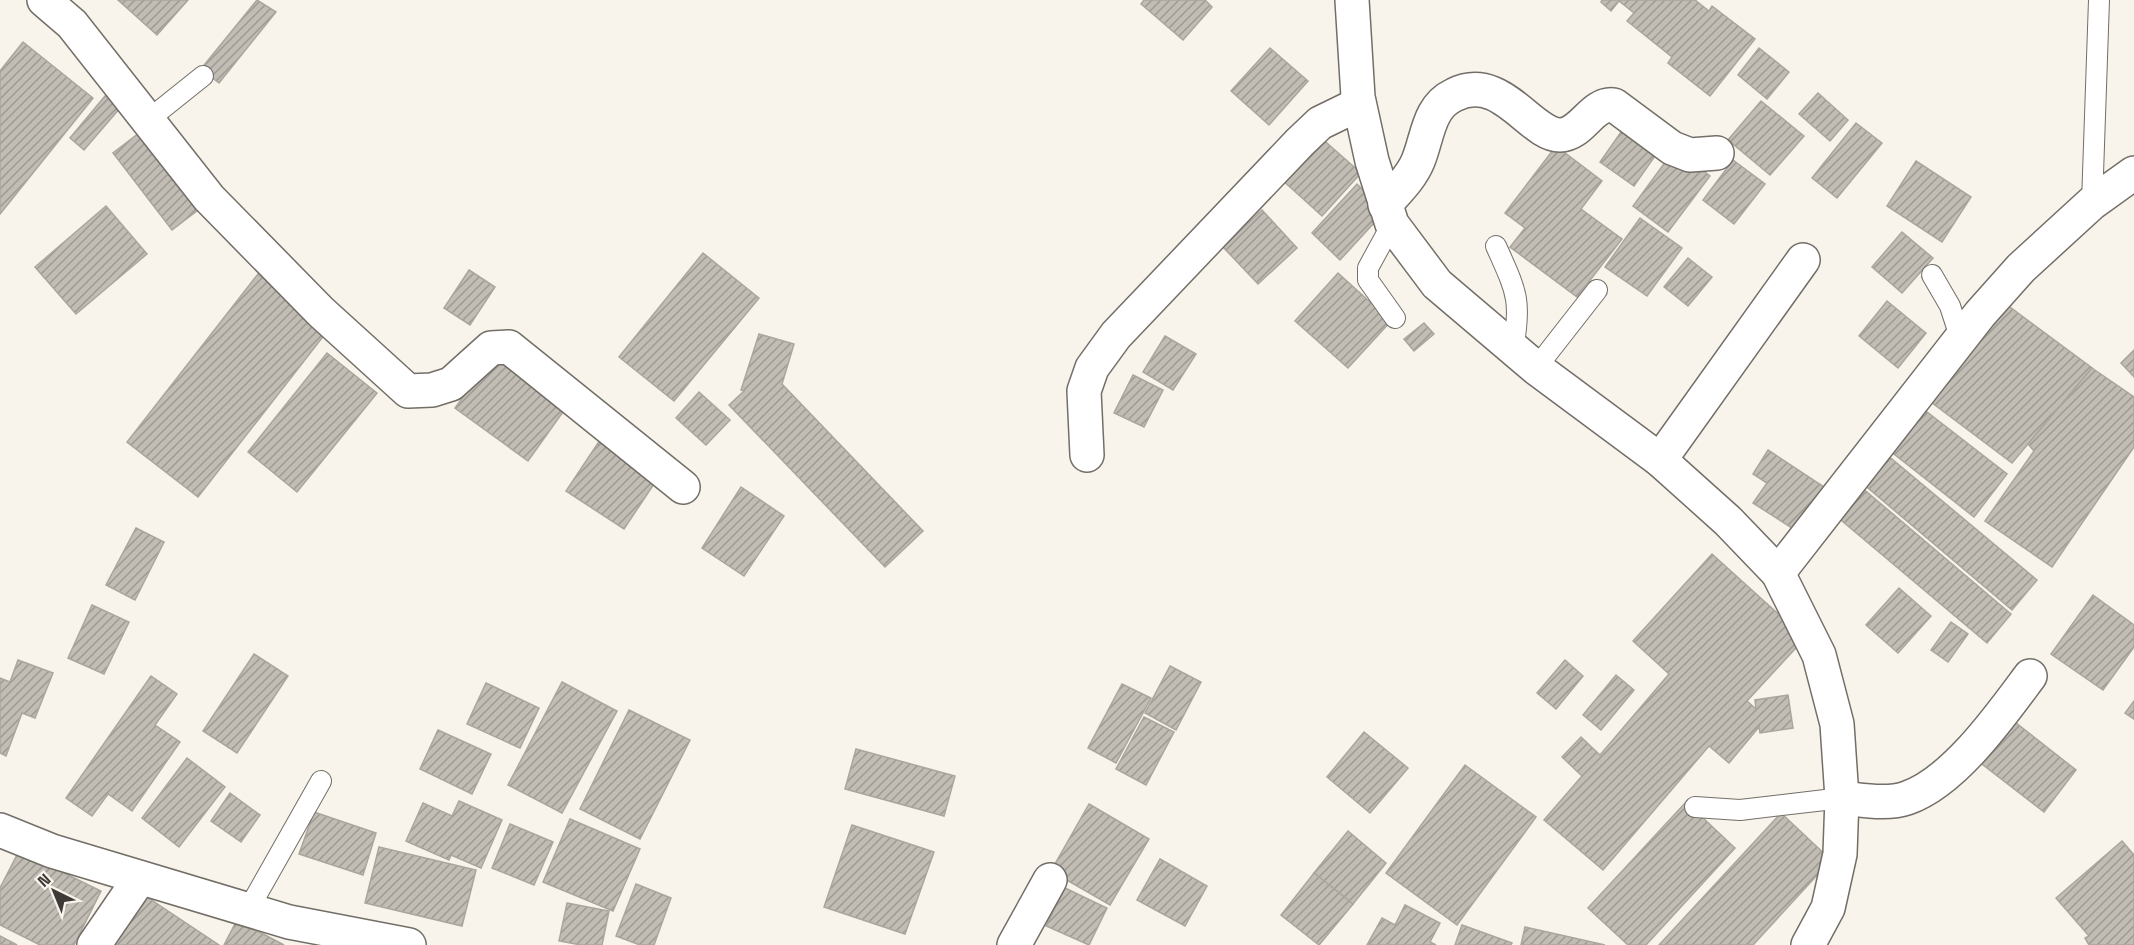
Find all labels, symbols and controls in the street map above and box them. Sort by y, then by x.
north arrow [24,861,84,921]
text: N [33,869,55,892]

